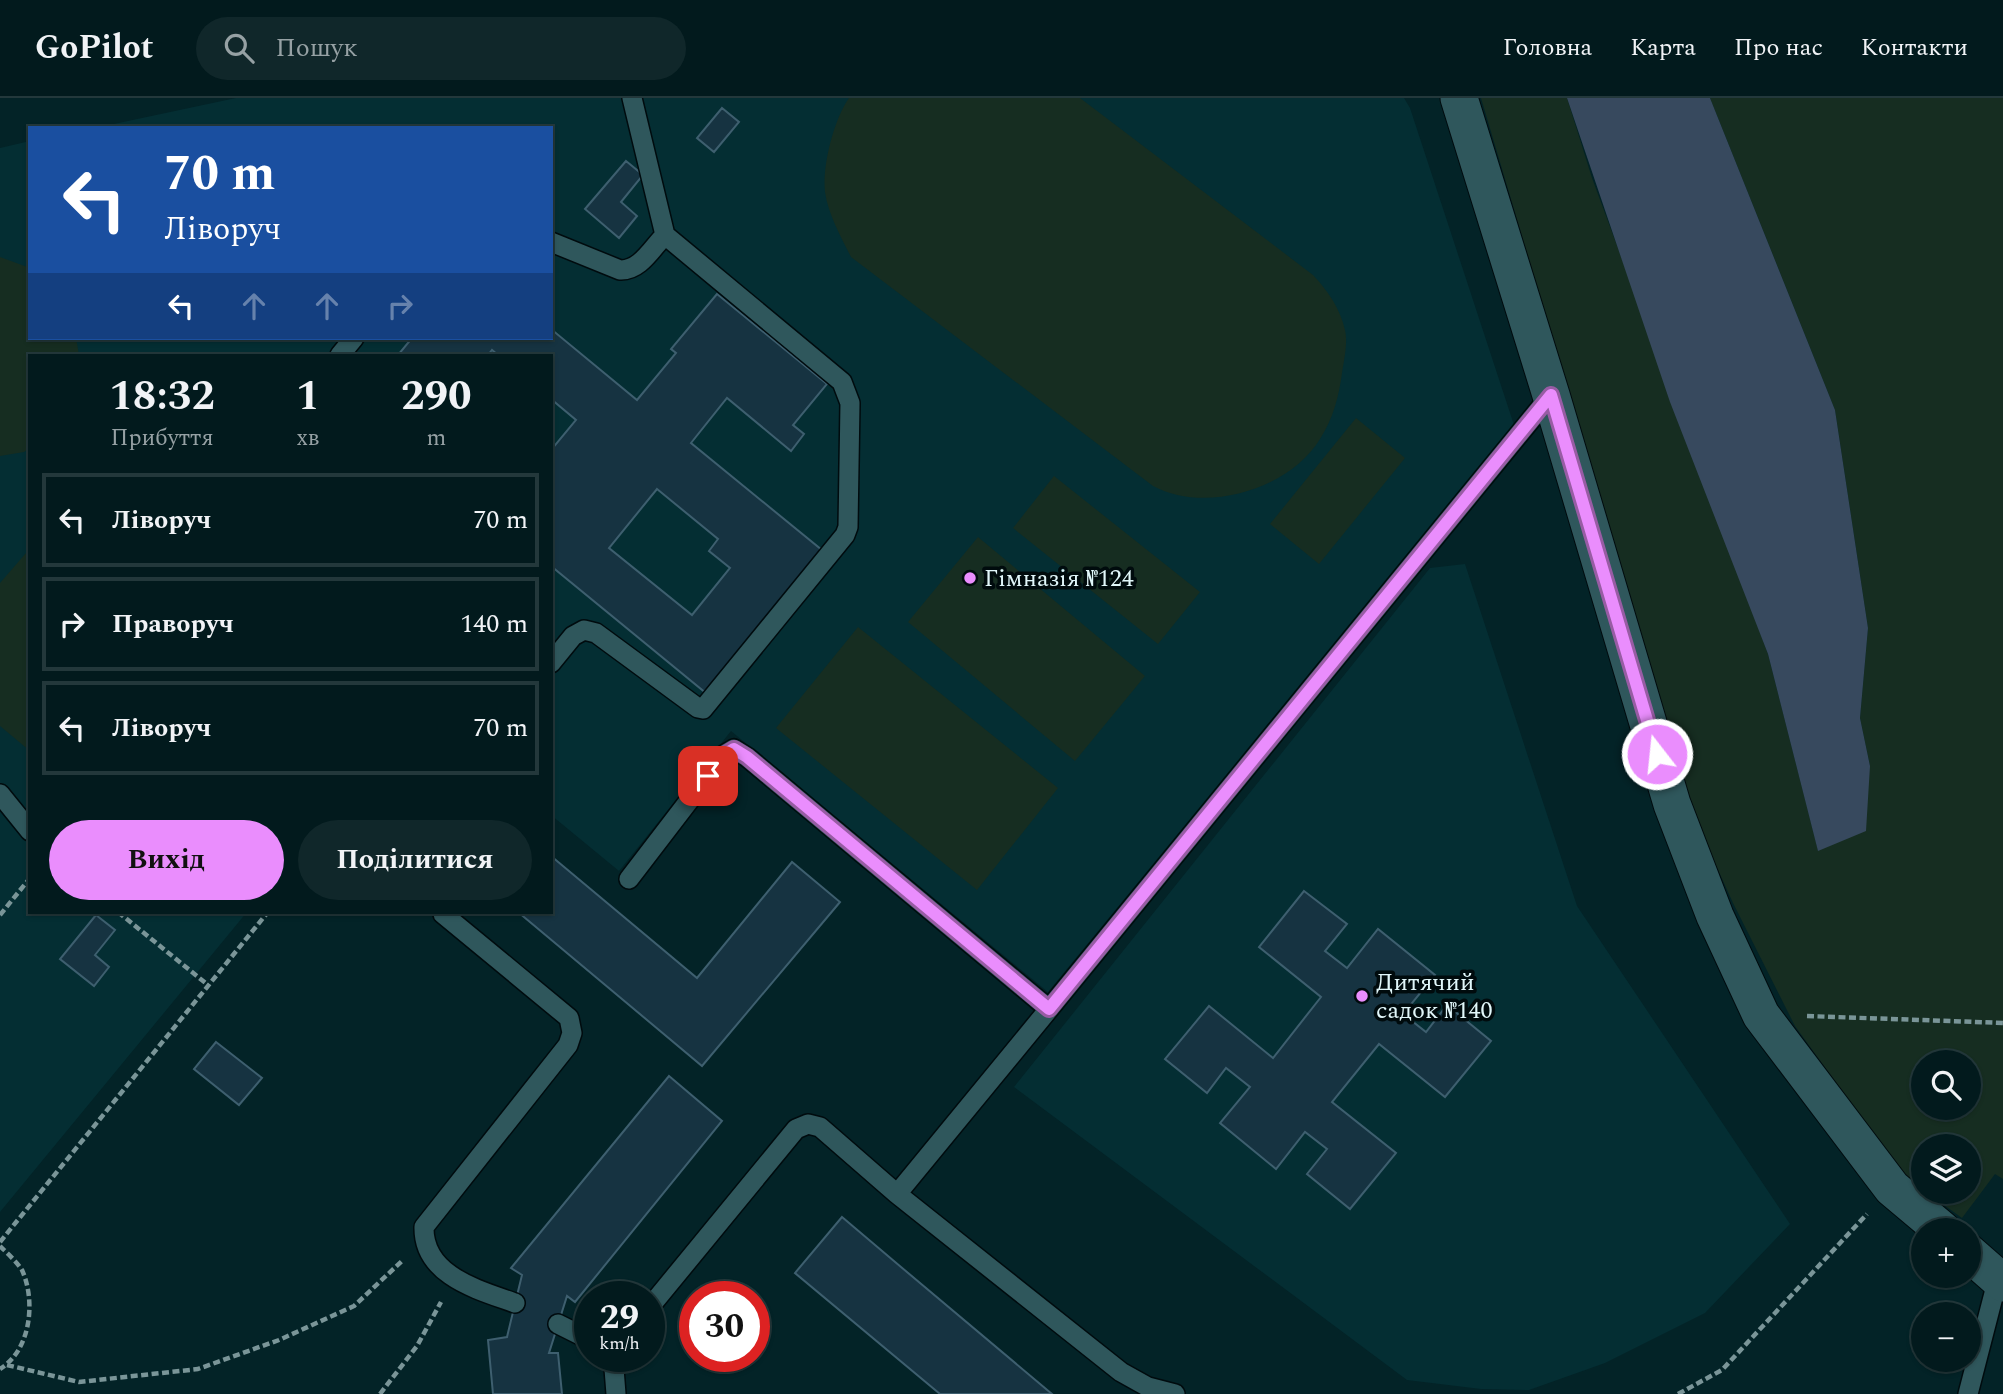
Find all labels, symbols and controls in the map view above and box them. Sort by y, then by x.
search box [196,17,686,80]
text: GoPilot [35,23,154,73]
text: Пошук [276,28,358,68]
icon: search [220,29,258,67]
text: Головна [1503,30,1592,66]
text: Карта [1630,30,1696,66]
text: Про нас [1734,30,1823,66]
text: Контакти [1861,30,1968,66]
text: 70 m [164,137,275,212]
icon: left [49,154,140,245]
text: Ліворуч [164,205,281,254]
icon: left [162,287,200,325]
icon: ahead [235,287,273,325]
icon: ahead [308,287,346,325]
icon: right [381,287,419,325]
text: 18:32 [109,365,215,428]
text: 1 [296,365,320,428]
text: 290 [401,365,472,428]
text: Прибуття [110,421,214,456]
text: хв [296,421,319,456]
text: m [426,421,446,456]
text: Ліворуч [112,500,211,540]
text: 70 m [473,500,528,540]
icon: left [53,501,91,539]
place label: Гімназія №124 [984,561,1134,597]
marker: Гімназія №124 [962,570,978,586]
text: Праворуч [112,604,234,644]
text: 140 m [460,604,528,644]
icon: right [53,605,91,643]
text: Ліворуч [112,708,211,748]
text: 70 m [473,708,528,748]
icon: left [53,709,91,747]
position arrow [1620,717,1694,791]
pin [678,746,738,806]
icon: arrive [689,757,727,795]
button: Вихід [49,820,284,900]
button: Поділитися [298,820,532,900]
place label: Дитячий садок №140 [1376,965,1492,1029]
marker: Дитячий садок №140 [1354,988,1370,1004]
map controls [1911,1050,1981,1372]
button: search [1911,1050,1981,1120]
button: layers [1911,1134,1981,1204]
button: + [1911,1218,1981,1288]
speed limit sign: 30 [679,1281,770,1372]
text: 29 [600,1291,639,1344]
button: − [1911,1302,1981,1372]
text: km/h [599,1330,640,1357]

